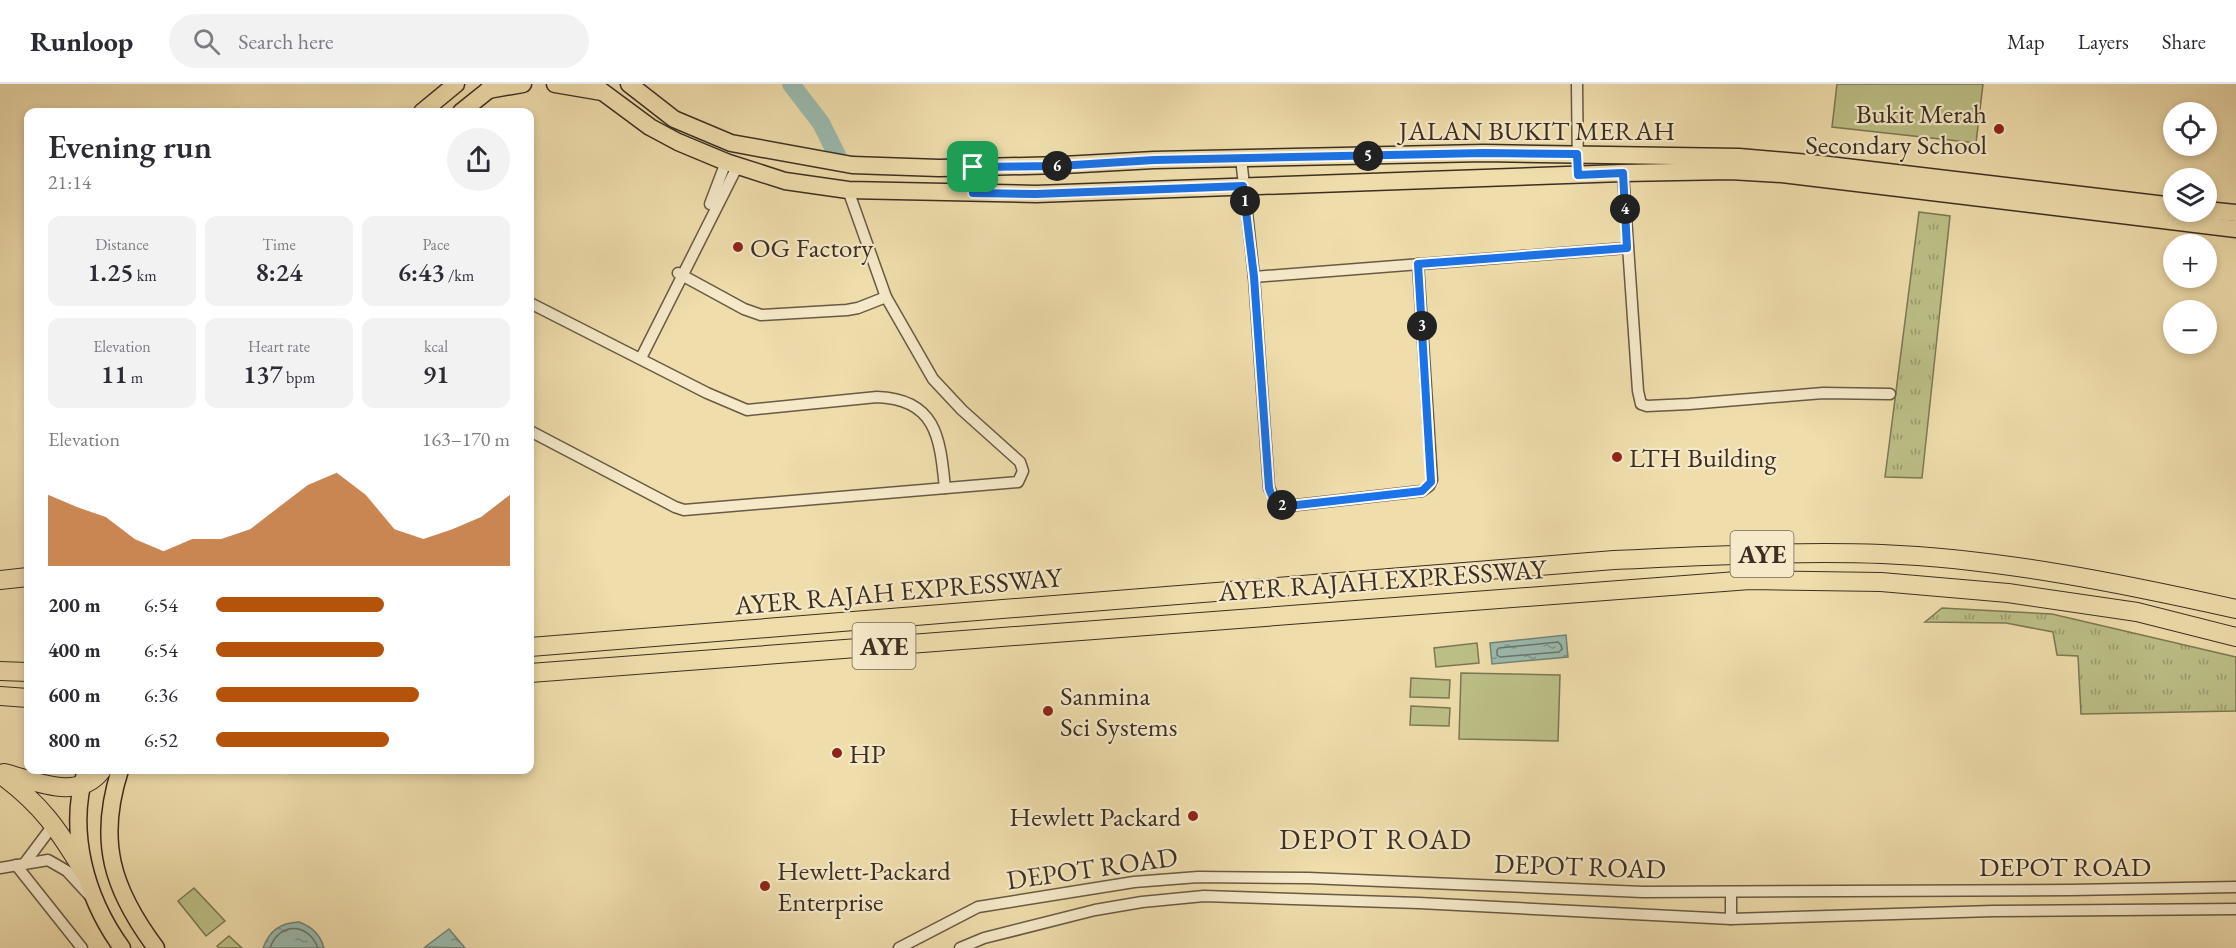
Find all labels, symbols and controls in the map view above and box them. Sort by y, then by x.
search box [169,14,589,68]
text: Runloop [30,23,133,59]
icon: search [190,25,223,58]
text: Search here [238,27,334,56]
text: Map [2007,28,2045,55]
text: Layers [2078,28,2129,55]
text: Share [2162,28,2206,55]
place label: Bukit Merah Secondary School [1805,96,1987,162]
map controls [2163,102,2217,354]
button: locate [2163,102,2217,156]
street label: JALAN BUKIT MERAH [1397,113,1675,148]
marker: Bukit Merah Secondary School [1992,122,2006,136]
text: Evening run [48,125,212,168]
button: share [447,128,510,191]
pin [947,141,998,192]
pin: 5 [1353,141,1383,171]
text: 5 [1364,145,1372,166]
icon: arrive [956,150,989,183]
pin: 6 [1042,151,1072,181]
text: 6 [1053,155,1061,176]
button: layers [2163,168,2217,222]
text: 21:14 [48,169,91,195]
pin: 1 [1230,186,1260,216]
text: 1 [1241,190,1249,211]
pin: 4 [1610,194,1640,224]
text: 4 [1621,198,1629,219]
place label: OG Factory [750,230,873,265]
text: Distance [95,234,149,255]
text: Time [262,234,296,255]
text: Pace [423,234,449,255]
button: + [2163,234,2217,288]
marker: OG Factory [731,240,745,254]
text: 1.25 [87,255,134,289]
text: 8:24 [255,255,303,289]
text: 6:43 [398,255,445,289]
text: km [134,265,157,286]
text: /km [445,265,474,286]
button: − [2163,300,2217,354]
pin: 3 [1407,311,1437,341]
text: 3 [1418,315,1426,336]
text: Elevation [93,336,151,357]
text: Heart rate [248,336,310,357]
text: kcal [424,336,448,357]
text: 11 [101,357,128,391]
text: 137 [243,357,283,391]
text: 91 [423,357,449,391]
text: m [128,367,143,388]
text: bpm [283,367,315,388]
text: Elevation [48,426,120,452]
text: 163–170 m [422,426,510,452]
place label: LTH Building [1629,440,1777,475]
marker: LTH Building [1610,450,1624,464]
pin: 2 [1267,490,1297,520]
text: 2 [1278,494,1286,515]
road number: AYE [1730,531,1794,577]
street label: AYER RAJAH EXPRESSWAY [1216,551,1549,609]
street label: AYER RAJAH EXPRESSWAY [732,559,1065,623]
text: 200 m [48,592,101,618]
text: 6:54 [144,592,178,618]
road number: AYE [852,623,916,669]
text: 400 m [48,637,101,663]
text: 6:54 [144,637,178,663]
place label: Sanmina Sci Systems [1060,678,1177,744]
text: 600 m [48,682,101,708]
text: 6:36 [144,682,178,708]
marker: Sanmina Sci Systems [1041,704,1055,718]
text: 800 m [48,727,101,753]
text: 6:52 [144,727,178,753]
place label: HP [849,736,886,771]
marker: HP [830,746,844,760]
place label: Hewlett Packard [1009,799,1181,834]
marker: Hewlett Packard [1186,809,1200,823]
district label: DEPOT ROAD [1279,821,1473,857]
street label: DEPOT ROAD [1004,839,1180,897]
street label: DEPOT ROAD [1493,846,1667,886]
street label: DEPOT ROAD [1979,849,2151,884]
place label: Hewlett-Packard Enterprise [777,853,951,919]
marker: Hewlett-Packard Enterprise [758,879,772,893]

